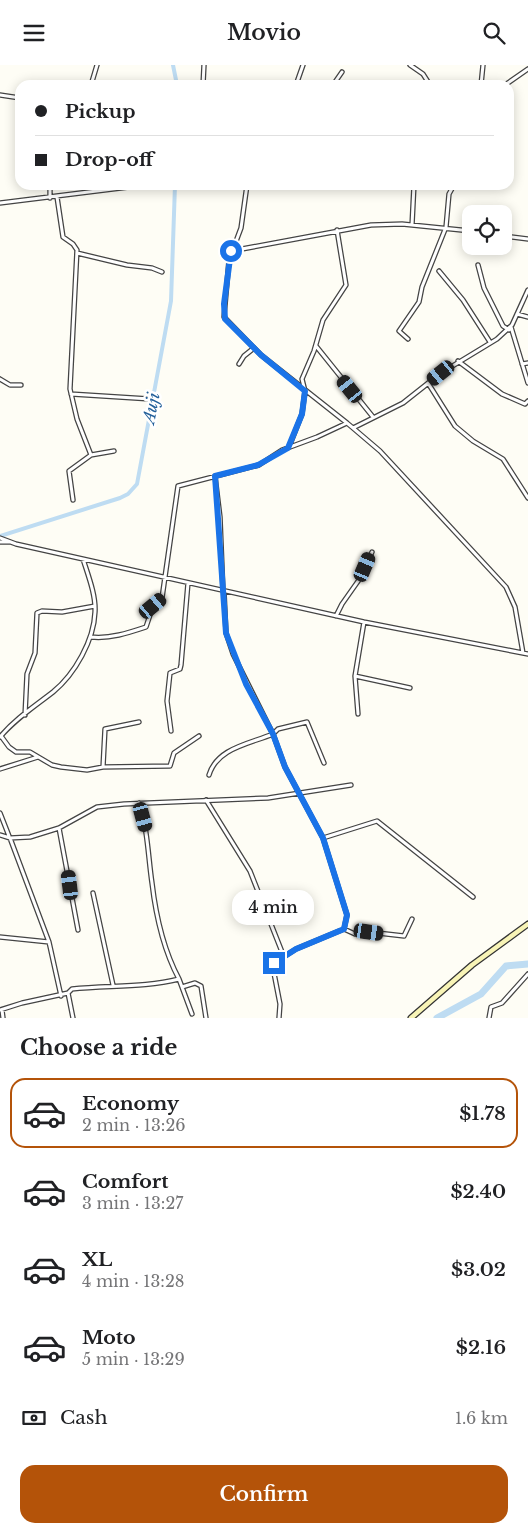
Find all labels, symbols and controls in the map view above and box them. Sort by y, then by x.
icon: menu [20,19,48,47]
text: Movio [227,19,301,46]
icon: search [480,19,508,47]
text: Pickup [65,100,136,123]
text: Drop-off [65,148,154,171]
map controls [462,205,512,255]
button: locate [462,205,512,255]
route start [220,240,242,262]
car [424,358,457,388]
car [334,373,365,405]
water label: Auji [138,390,164,427]
car [352,550,377,584]
car [136,591,169,621]
car [131,801,154,833]
car [60,869,79,901]
callout: 4 min [233,891,315,925]
text: 4 min [248,897,298,917]
car [353,922,384,942]
route end [263,952,285,974]
text: Choose a ride [20,1034,177,1061]
icon: car [22,1091,67,1136]
text: Economy [82,1092,179,1115]
text: $1.78 [459,1102,506,1125]
text: 2 min · 13:26 [82,1115,186,1135]
icon: car [22,1169,67,1214]
text: Comfort [82,1170,169,1193]
text: $2.40 [451,1180,506,1203]
text: 3 min · 13:27 [82,1193,183,1213]
icon: car [22,1247,67,1292]
text: XL [82,1248,112,1271]
text: $3.02 [451,1258,506,1281]
text: 4 min · 13:28 [82,1271,184,1291]
icon: car [22,1325,67,1370]
text: Moto [82,1326,136,1349]
text: $2.16 [456,1336,506,1359]
text: 5 min · 13:29 [82,1349,185,1369]
icon: cash [20,1404,48,1432]
text: Cash [60,1406,107,1429]
text: 1.6 km [455,1408,508,1428]
button: Confirm [20,1465,508,1523]

